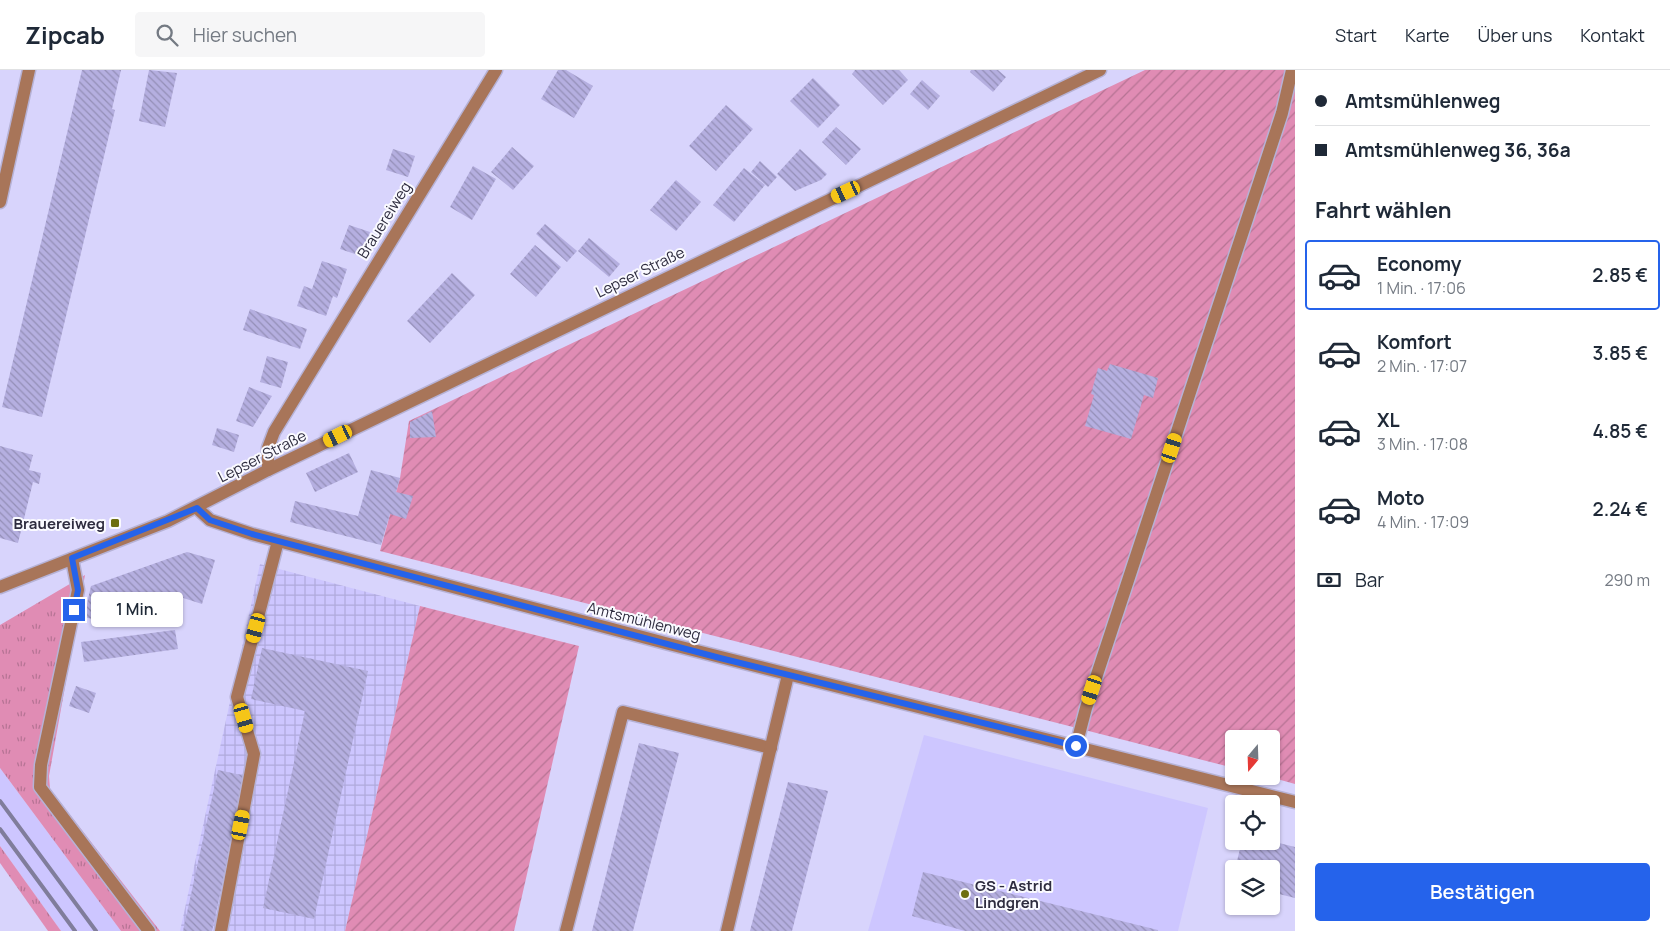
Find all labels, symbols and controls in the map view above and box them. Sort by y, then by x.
search box [135,12,485,57]
text: Zipcab [25,18,105,51]
icon: search [153,21,181,49]
text: Hier suchen [193,22,297,48]
text: Start [1335,23,1377,47]
text: Karte [1405,23,1450,47]
text: Über uns [1478,23,1552,47]
text: Kontakt [1580,23,1645,47]
text: Amtsmühlenweg [1345,88,1501,114]
text: Amtsmühlenweg 36, 36a [1345,137,1571,163]
street label: Brauereiweg [352,178,416,262]
car [829,179,862,205]
text: Fahrt wählen [1315,195,1452,225]
street label: Lepser Straße [592,241,688,303]
text: Economy [1377,251,1461,277]
icon: car [1317,253,1362,298]
text: 2.85 € [1592,262,1648,288]
text: 1 Min. · 17:06 [1377,277,1466,299]
text: Komfort [1377,329,1452,355]
icon: car [1317,331,1362,376]
text: 3.85 € [1593,340,1648,366]
text: 2 Min. · 17:07 [1377,355,1467,377]
text: XL [1377,407,1400,433]
icon: car [1317,409,1362,454]
text: 4.85 € [1592,418,1648,444]
car [321,423,354,449]
street label: Lepser Straße [214,425,310,487]
car [1160,431,1183,465]
text: 3 Min. · 17:08 [1377,433,1468,455]
text: Moto [1377,485,1424,511]
icon: car [1317,487,1362,532]
text: 2.24 € [1593,496,1648,522]
text: 4 Min. · 17:09 [1377,511,1469,533]
place label: Brauereiweg [14,513,105,534]
marker: Brauereiweg [109,517,121,529]
icon: cash [1315,566,1343,594]
text: Bar [1355,567,1384,593]
text: 290 m [1604,569,1650,591]
callout: 1 Min. [92,592,184,628]
street label: Amtsmühlenweg [585,597,703,645]
text: 1 Min. [116,598,158,620]
route end [63,599,85,621]
car [244,612,267,644]
car [1080,673,1103,707]
car [232,702,255,734]
north arrow [1225,730,1280,785]
map controls [1225,730,1280,915]
route start [1065,735,1087,757]
button: locate [1225,795,1280,850]
car [230,809,251,841]
button: layers [1225,860,1280,915]
button: Bestätigen [1315,863,1650,921]
place label: GS - Astrid Lindgren [975,875,1052,913]
marker: GS - Astrid Lindgren [959,888,971,900]

